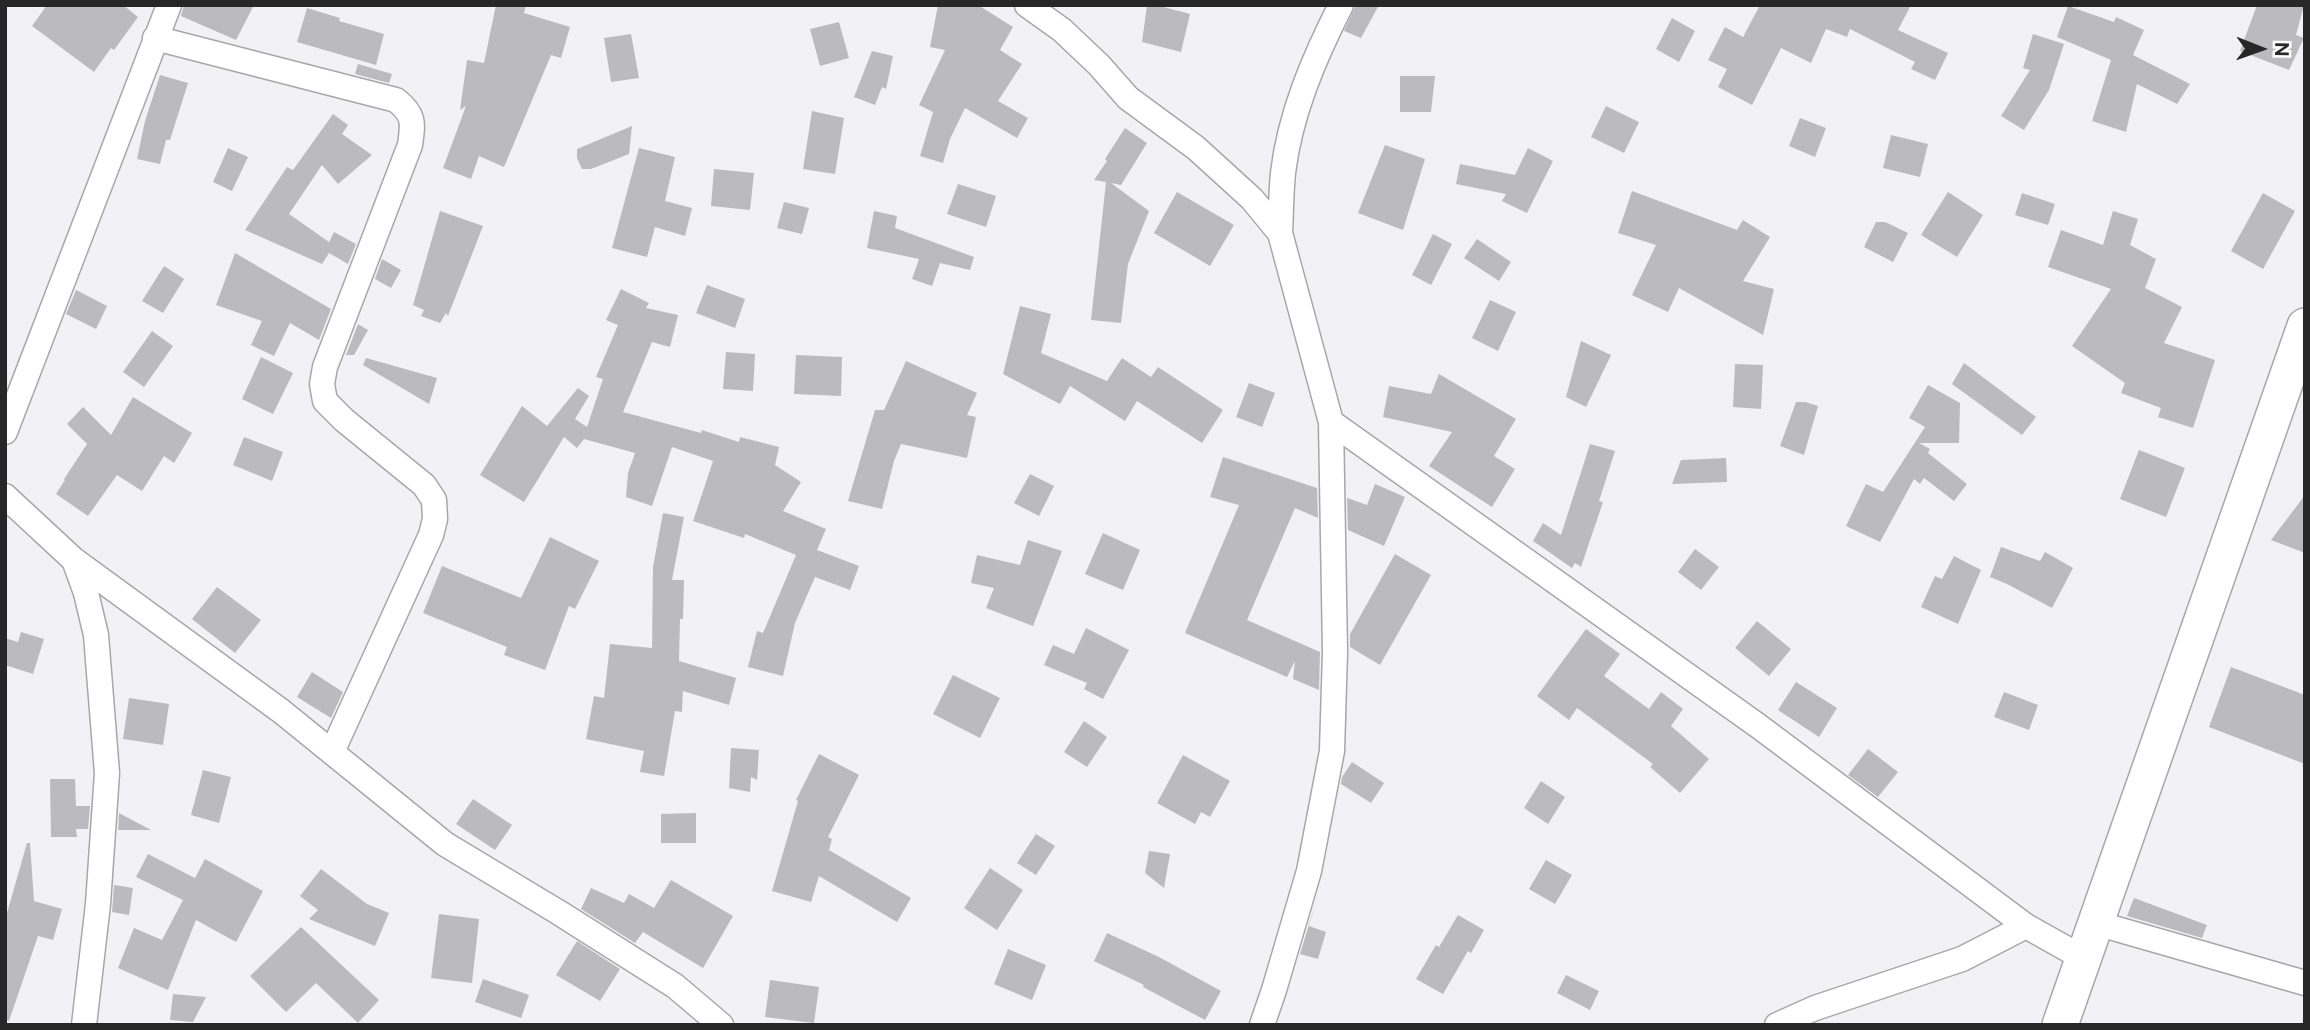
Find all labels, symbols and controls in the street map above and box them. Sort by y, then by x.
north arrow [2226,14,2296,84]
text: N [2271,42,2293,57]

